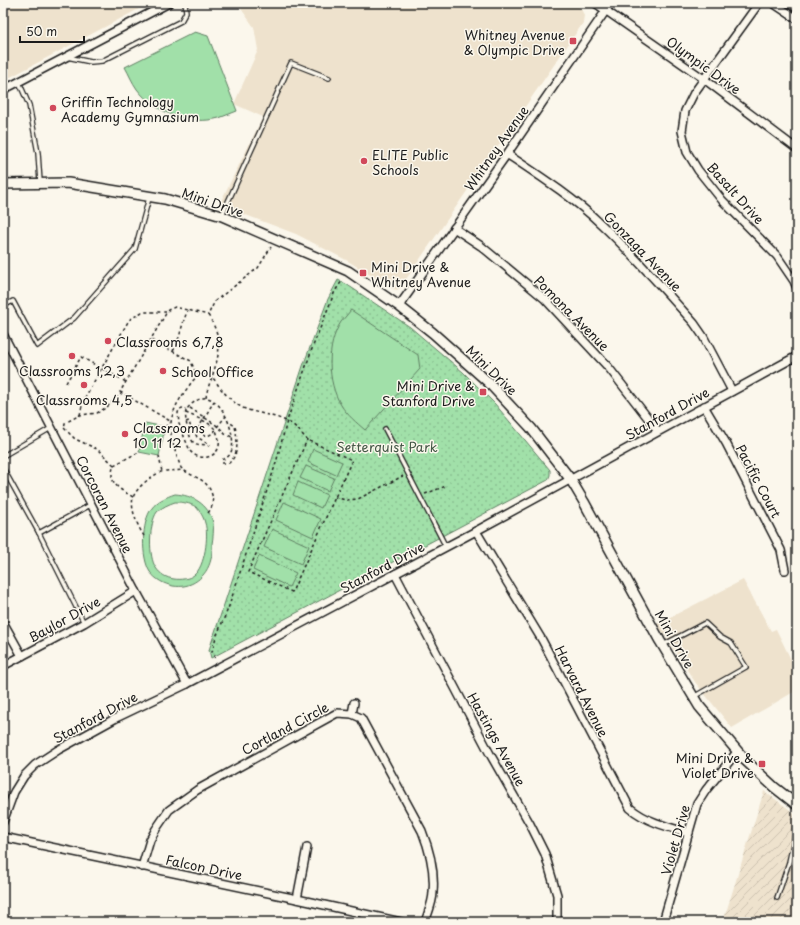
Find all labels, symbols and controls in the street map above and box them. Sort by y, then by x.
scale bar [20,18,84,44]
text: 50 m [26,22,57,40]
place label: Whitney Avenue & Olympic Drive [464,25,565,59]
street label: Olympic Drive [663,32,745,98]
marker: Whitney Avenue & Olympic Drive [568,36,578,46]
place label: Griffin Technology Academy Gymnasium [61,92,199,126]
street label: Whitney Avenue [459,102,533,194]
marker: Griffin Technology Academy Gymnasium [48,103,58,113]
place label: ELITE Public Schools [372,145,449,179]
marker: ELITE Public Schools [359,156,369,166]
street label: Basalt Drive [703,158,769,228]
street label: Mini Drive [179,183,247,221]
street label: Gonzaga Avenue [600,207,686,295]
place label: Mini Drive & Whitney Avenue [371,257,471,291]
marker: Mini Drive & Whitney Avenue [358,268,368,278]
street label: Pomona Avenue [530,271,614,355]
place label: Classrooms 6,7,8 [116,332,224,351]
marker: Classrooms 6,7,8 [103,336,113,346]
street label: Mini Drive [462,341,522,399]
marker: Classrooms 1,2,3 [67,351,77,361]
place label: Classrooms 1,2,3 [19,361,125,380]
place label: School Office [171,362,254,381]
marker: School Office [158,366,168,376]
place label: Mini Drive & Stanford Drive [382,376,475,410]
marker: Classrooms 4,5 [79,380,89,390]
street label: Stanford Drive [622,382,712,444]
marker: Mini Drive & Stanford Drive [478,387,488,397]
place label: Classrooms 4,5 [36,390,132,409]
place label: Classrooms 10 11 12 [133,418,205,452]
marker: Classrooms 10 11 12 [120,429,130,439]
park label: Setterquist Park [336,437,438,456]
street label: Pacific Court [732,441,786,521]
street label: Corcoran Avenue [72,452,138,556]
street label: Stanford Drive [336,537,428,597]
street label: Baylor Drive [25,591,103,647]
street label: Mini Drive [651,606,699,672]
street label: Harvard Avenue [551,642,613,740]
street label: Stanford Drive [49,687,141,747]
street label: Hastings Avenue [463,689,531,789]
street label: Cortland Circle [238,697,332,759]
place label: Mini Drive & Violet Drive [676,748,754,782]
marker: Mini Drive & Violet Drive [757,759,767,769]
street label: Violet Drive [656,803,694,877]
street label: Falcon Drive [164,850,244,884]

